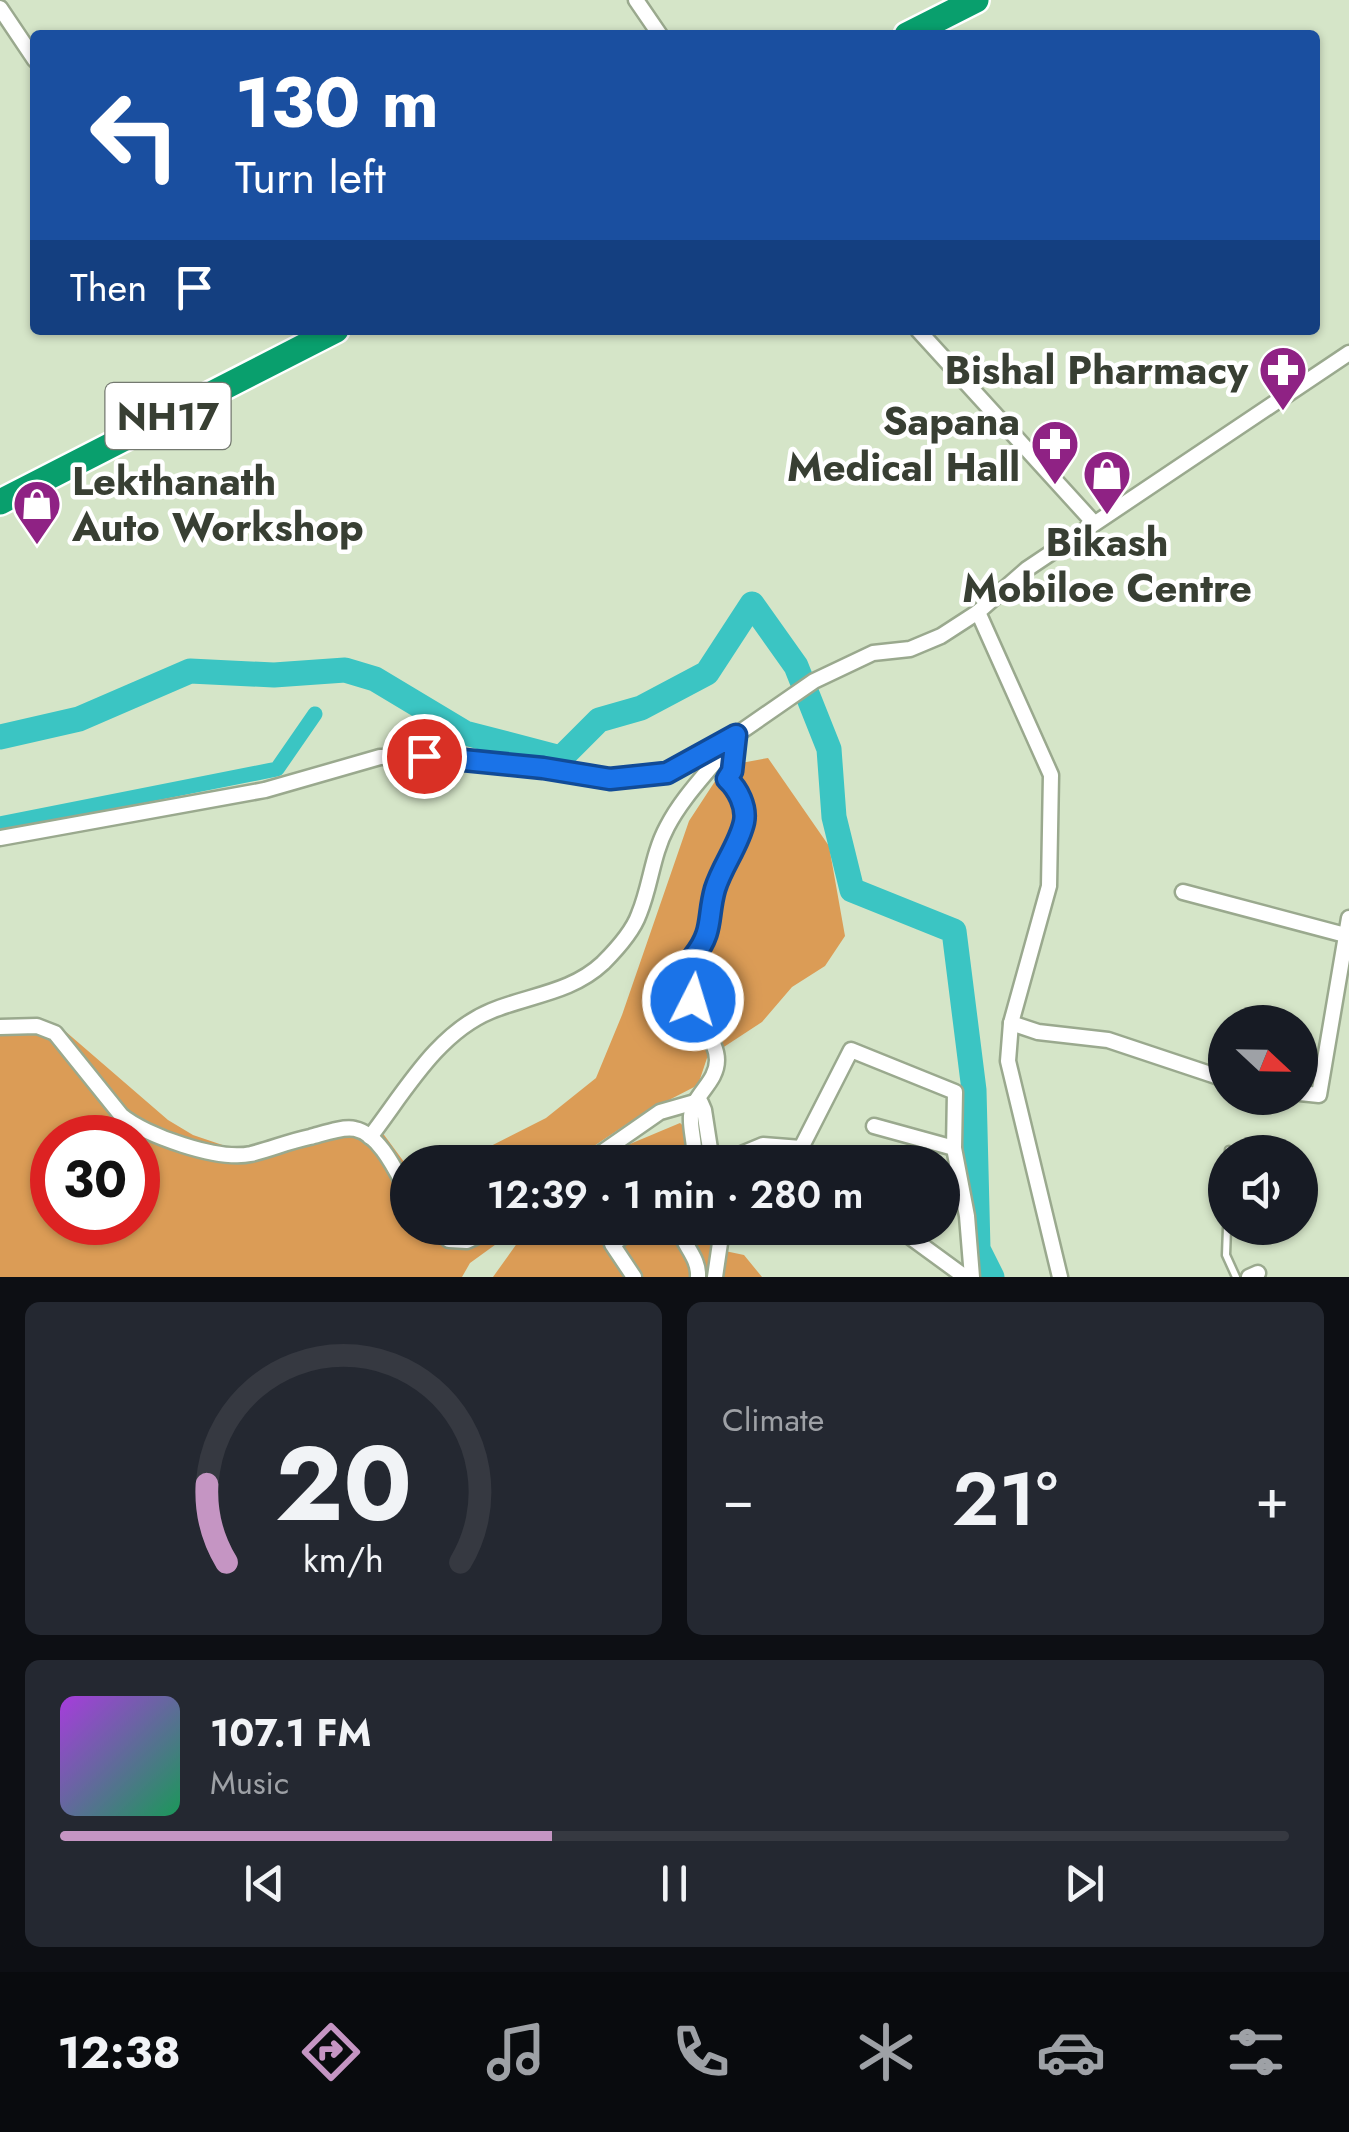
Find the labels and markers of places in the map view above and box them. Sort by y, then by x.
place label: Bishal Pharmacy [944,341,1249,399]
pharmacy icon: Bishal Pharmacy [1257,344,1309,412]
place label: Sapana Medical Hall [787,392,1020,496]
pharmacy icon: Sapana Medical Hall [1029,418,1081,486]
shop icon: Bikash Mobiloe Centre [1081,448,1133,516]
place label: Lekthanath Auto Workshop [71,452,364,556]
shop icon: Lekthanath Auto Workshop [11,478,63,546]
place label: Bikash Mobiloe Centre [962,513,1252,617]
pin [382,714,467,799]

